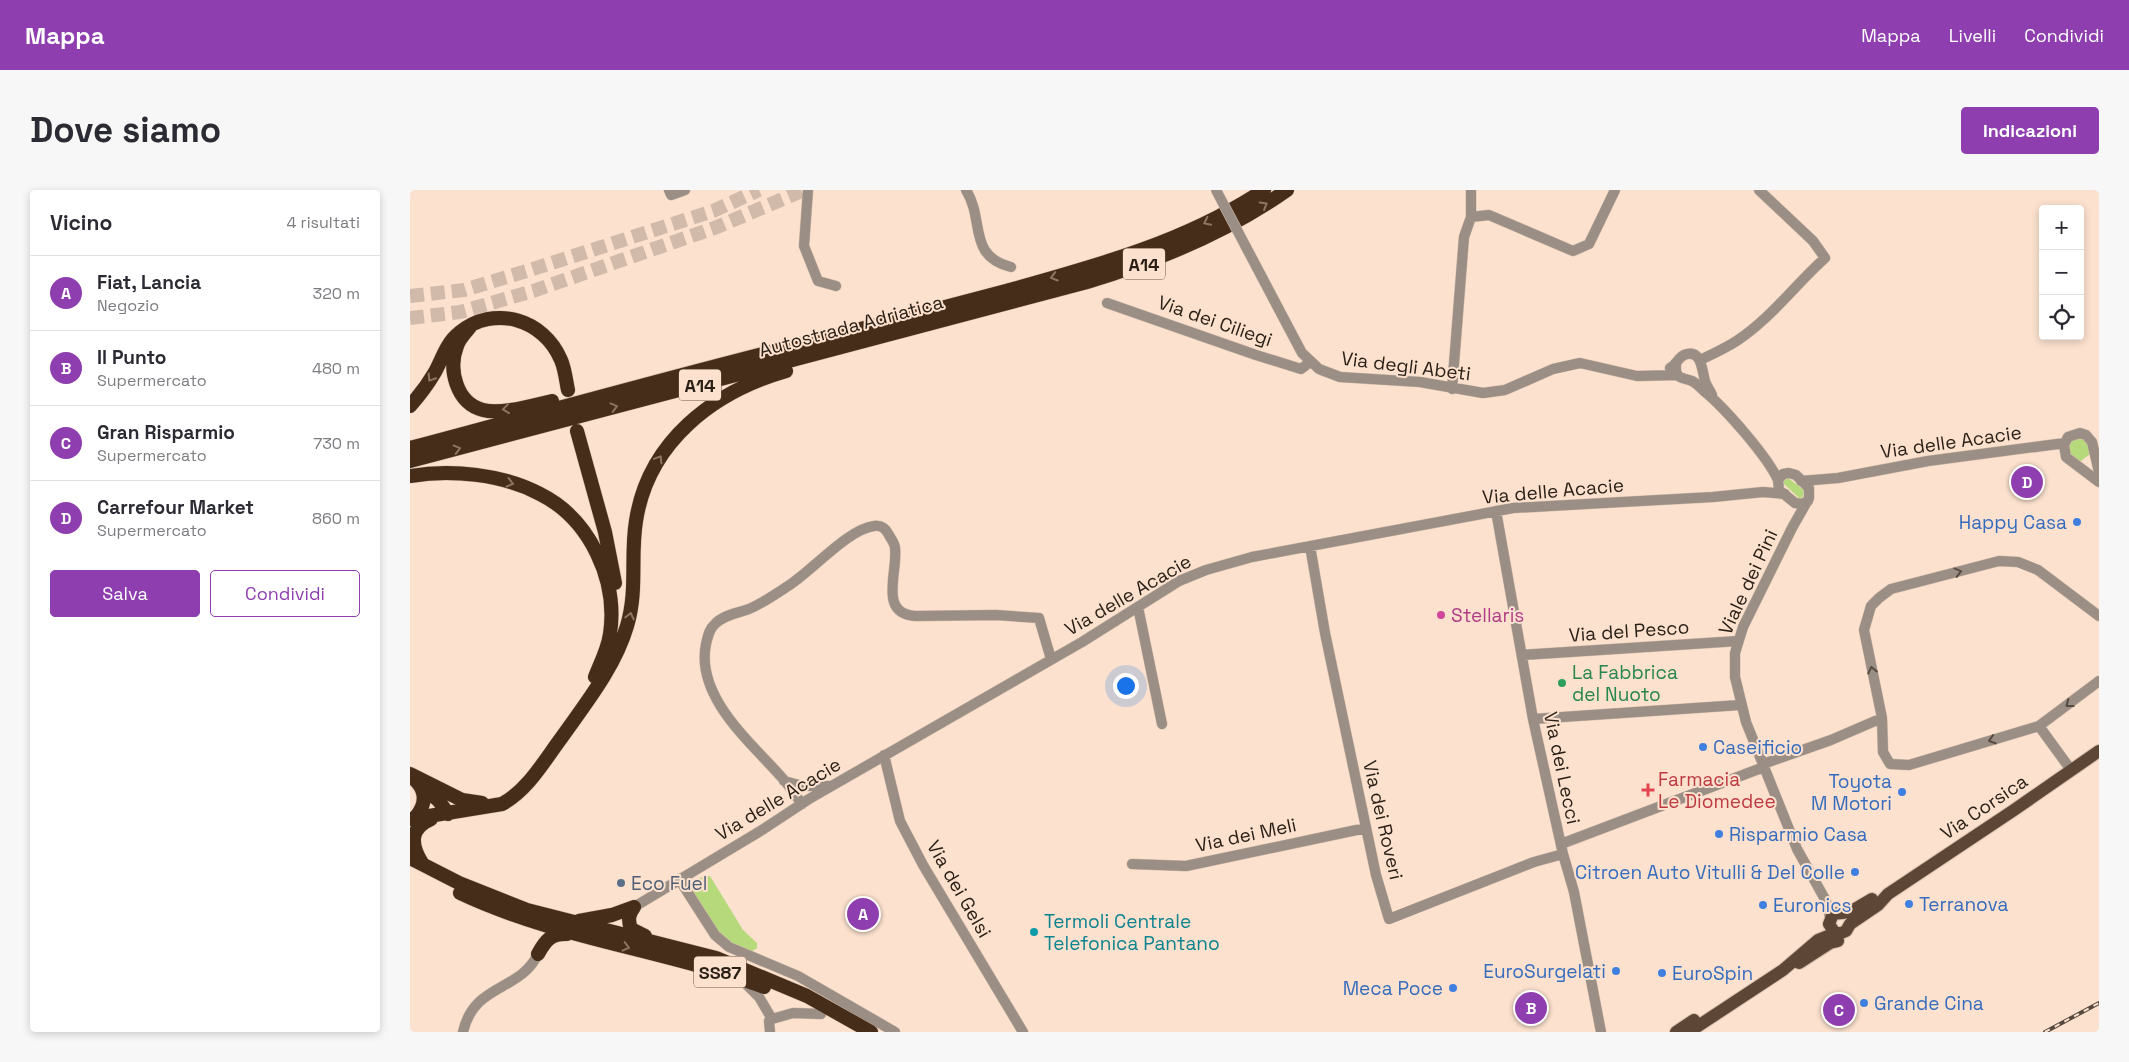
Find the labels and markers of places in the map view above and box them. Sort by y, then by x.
pin: D [2011,463,2043,501]
place label: Happy Casa [1959,510,2067,535]
marker: Happy Casa [2071,516,2083,528]
place label: Stellaris [1451,603,1524,628]
marker: Stellaris [1435,609,1447,621]
place label: La Fabbrica del Nuoto [1572,660,1678,707]
marker: La Fabbrica del Nuoto [1556,677,1568,689]
place label: Caseificio [1713,735,1802,760]
marker: Caseificio [1697,741,1709,753]
place label: Farmacia Le Diomedee [1658,767,1776,814]
place label: Toyota M Motori [1811,769,1892,816]
marker: Farmacia Le Diomedee [1642,784,1654,796]
marker: Toyota M Motori [1896,786,1908,798]
place label: Risparmio Casa [1729,822,1868,847]
marker: Risparmio Casa [1713,828,1725,840]
place label: Citroen Auto Vitulli & Del Colle [1575,860,1845,885]
marker: Citroen Auto Vitulli & Del Colle [1849,866,1861,878]
place label: Eco Fuel [631,871,707,896]
marker: Eco Fuel [615,877,627,889]
place label: Terranova [1919,892,2008,917]
place label: Euronics [1773,893,1852,918]
pin: A [847,895,879,933]
marker: Terranova [1903,898,1915,910]
marker: Euronics [1757,899,1769,911]
place label: Termoli Centrale Telefonica Pantano [1044,909,1220,956]
marker: Termoli Centrale Telefonica Pantano [1028,926,1040,938]
place label: EuroSurgelati [1483,959,1606,984]
place label: EuroSpin [1672,961,1753,986]
marker: EuroSurgelati [1610,965,1622,977]
marker: EuroSpin [1656,967,1668,979]
place label: Meca Poce [1343,976,1443,1001]
marker: Meca Poce [1447,982,1459,994]
pin: B [1515,989,1547,1027]
pin: C [1823,991,1855,1029]
place label: Grande Cina [1874,991,1984,1016]
marker: Grande Cina [1858,997,1870,1009]

